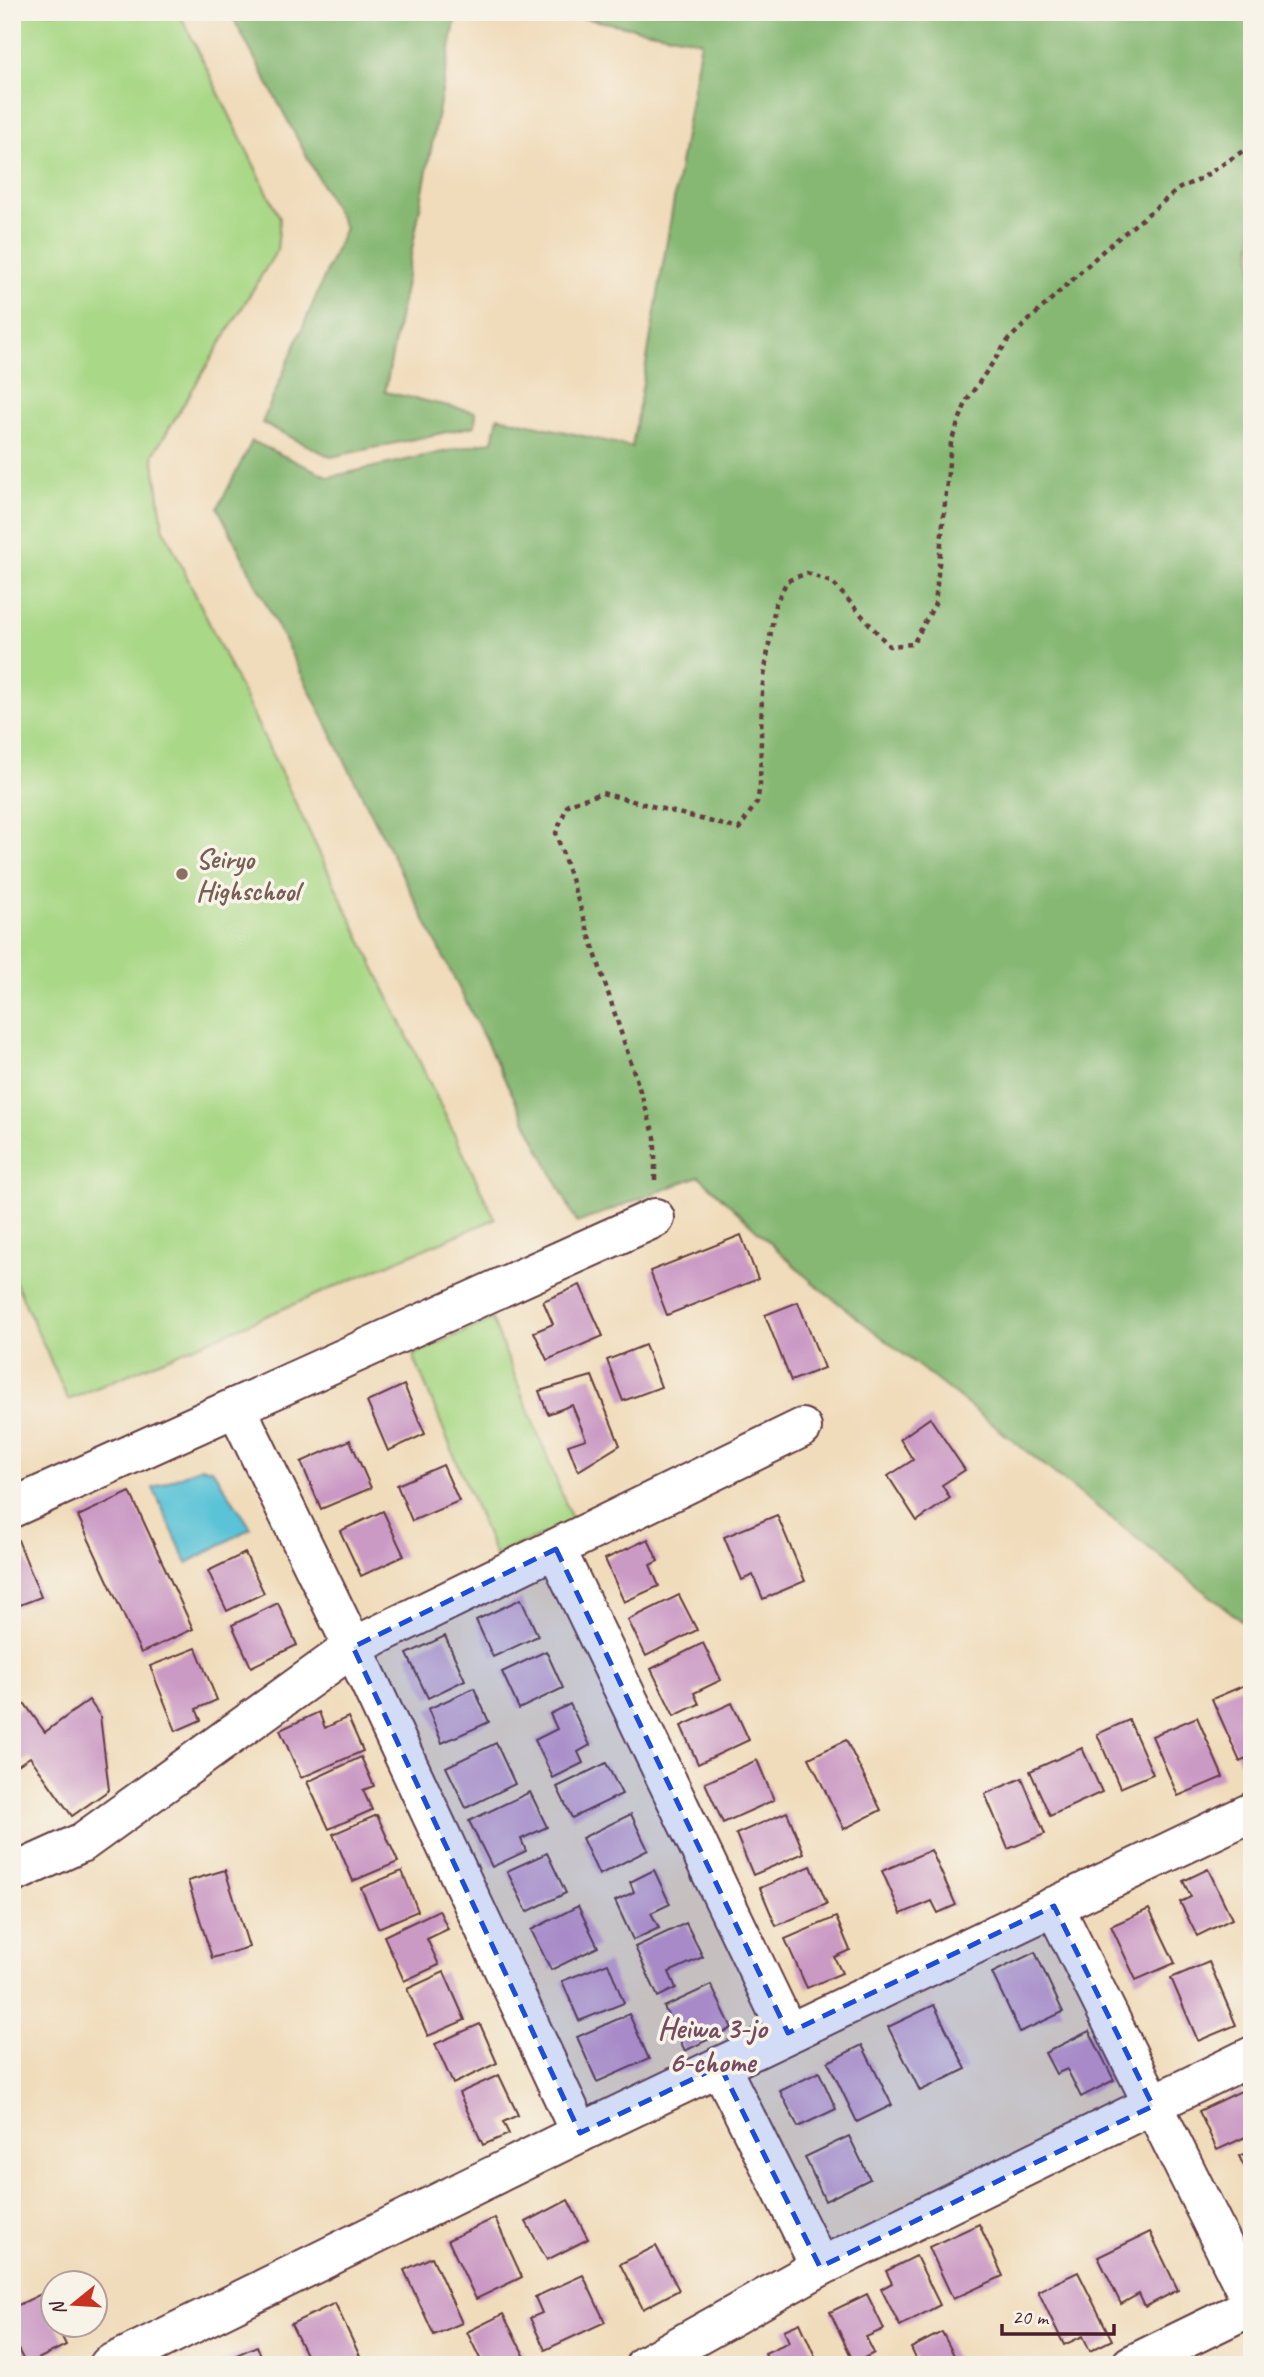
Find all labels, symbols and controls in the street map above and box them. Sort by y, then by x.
place label: Seiryo Highschool [196,841,304,908]
marker: Seiryo Highschool [174,866,190,882]
district label: Heiwa 3-jo 6-chome [658,2009,769,2081]
north arrow [38,2268,108,2338]
scale bar [1002,2293,1114,2337]
text: N [45,2297,72,2318]
text: 20 m [1012,2304,1050,2330]

